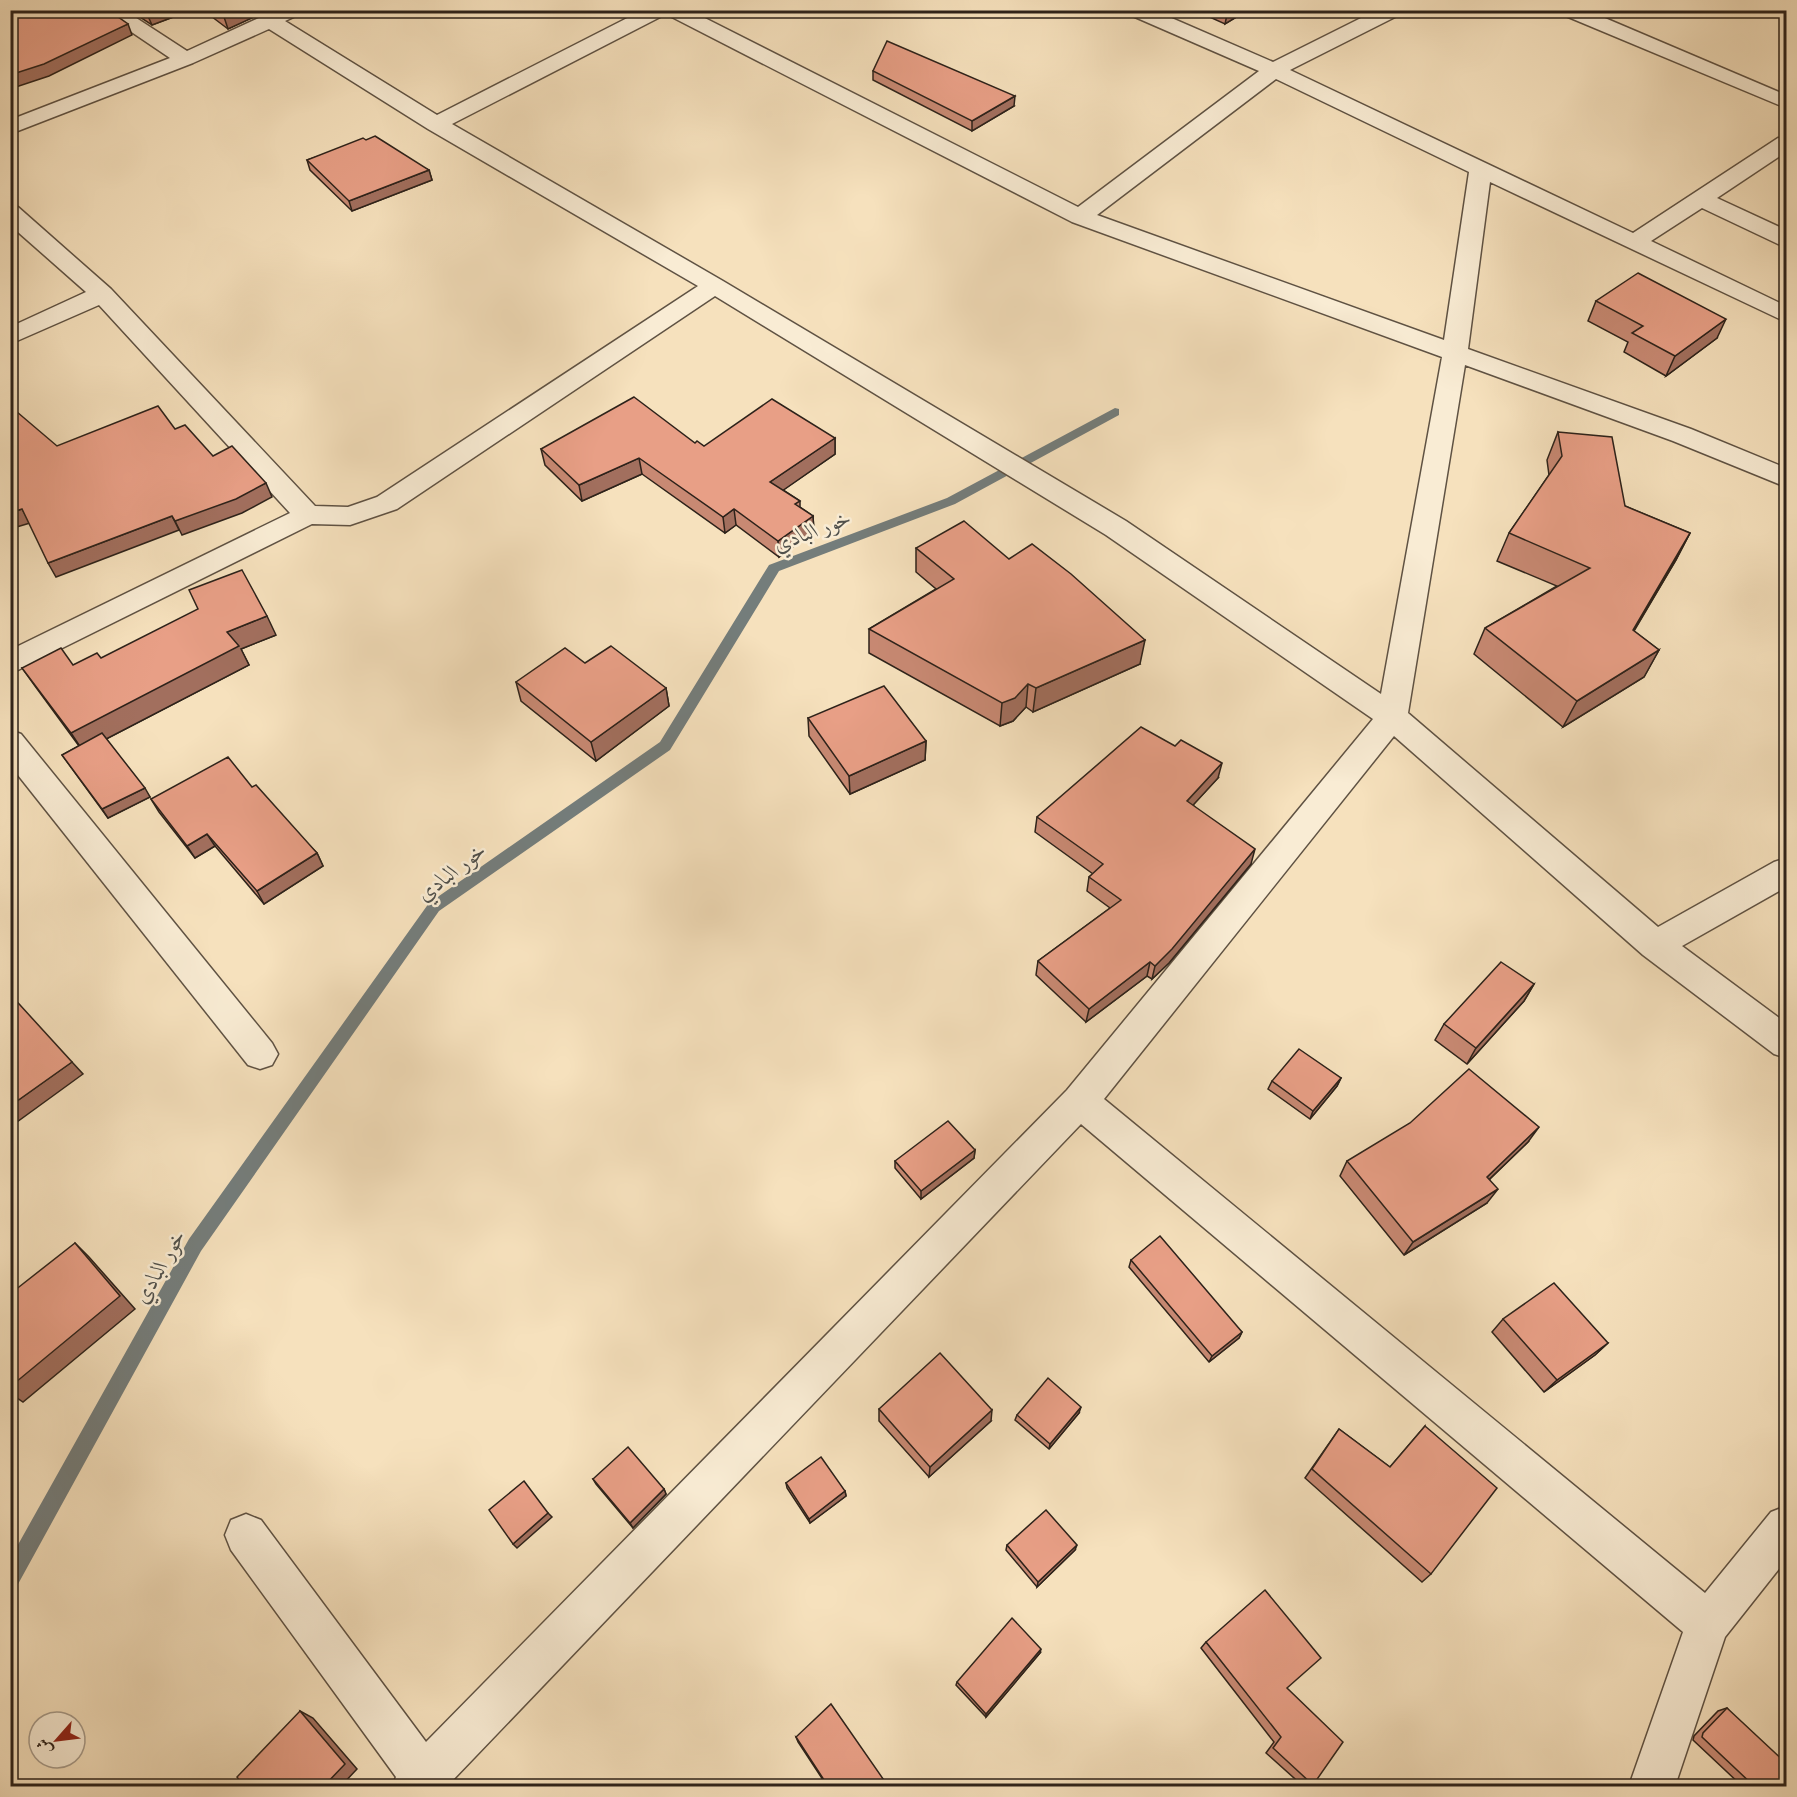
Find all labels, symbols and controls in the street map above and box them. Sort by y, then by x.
water label: خور البادي [769,503,856,561]
water label: خور البادي [411,836,494,910]
water label: خور البادي [127,1224,195,1310]
north arrow [27,1710,87,1770]
text: ش [32,1735,56,1758]

